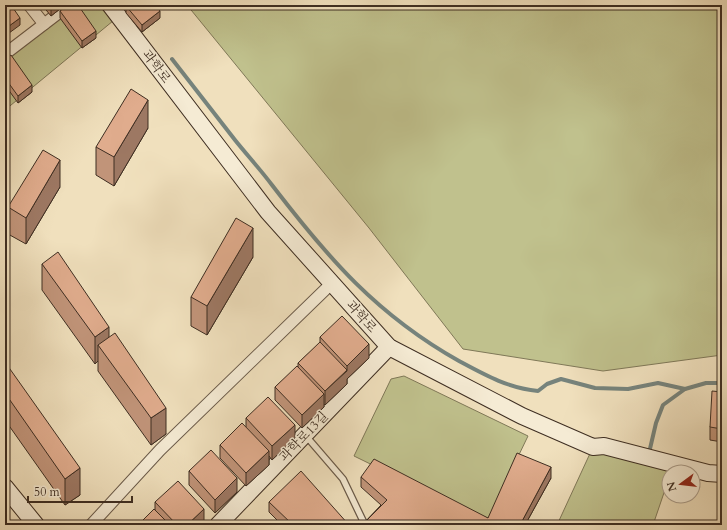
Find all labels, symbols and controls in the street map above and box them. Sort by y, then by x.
street label: 과학로 [138,46,175,87]
street label: 과학로 [342,297,381,337]
street label: 과학로13길 [275,408,332,466]
north arrow [661,464,701,504]
scale bar [28,478,132,504]
text: N [663,479,680,493]
text: 50 m [34,484,61,500]

